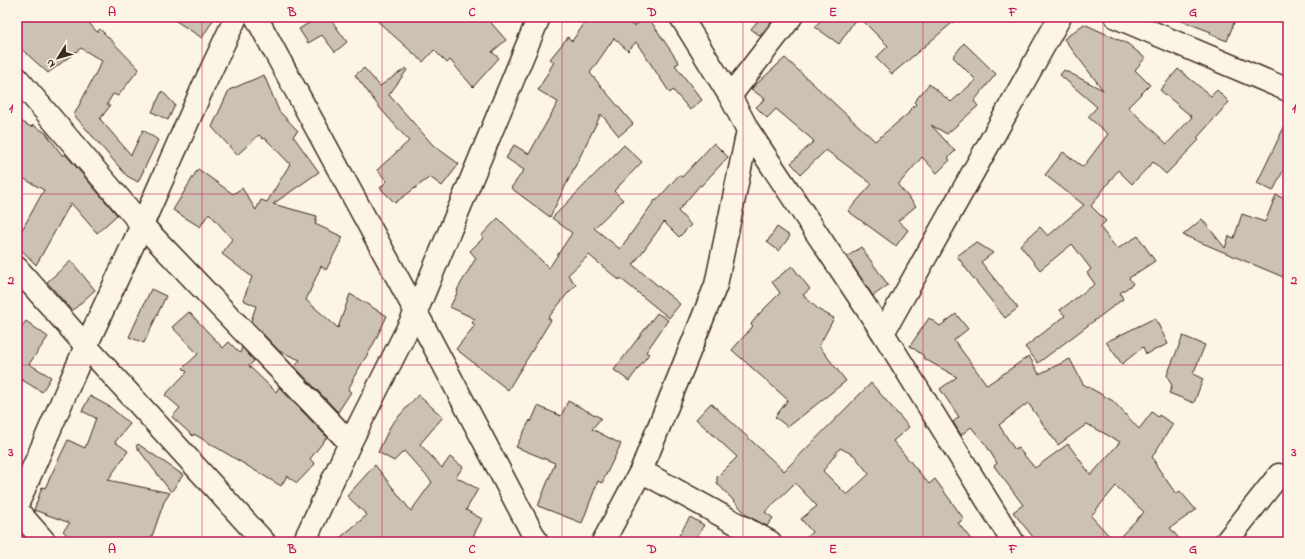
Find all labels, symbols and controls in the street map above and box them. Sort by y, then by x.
text: A [108,3,116,22]
text: B [287,3,297,22]
text: C [468,3,476,22]
text: D [646,3,657,22]
text: E [829,3,837,22]
text: F [1008,3,1018,22]
text: G [1189,3,1197,22]
north arrow [38,38,78,78]
text: N [42,56,59,71]
text: 1 [9,99,14,118]
text: 1 [1292,99,1297,118]
text: 2 [7,271,15,290]
text: 2 [1290,271,1298,290]
text: 3 [7,443,14,462]
text: 3 [1290,443,1297,462]
text: A [108,540,116,559]
text: B [287,540,297,559]
text: C [468,540,476,559]
text: D [646,540,657,559]
text: E [829,540,837,559]
text: F [1008,540,1018,559]
text: G [1189,540,1197,559]

